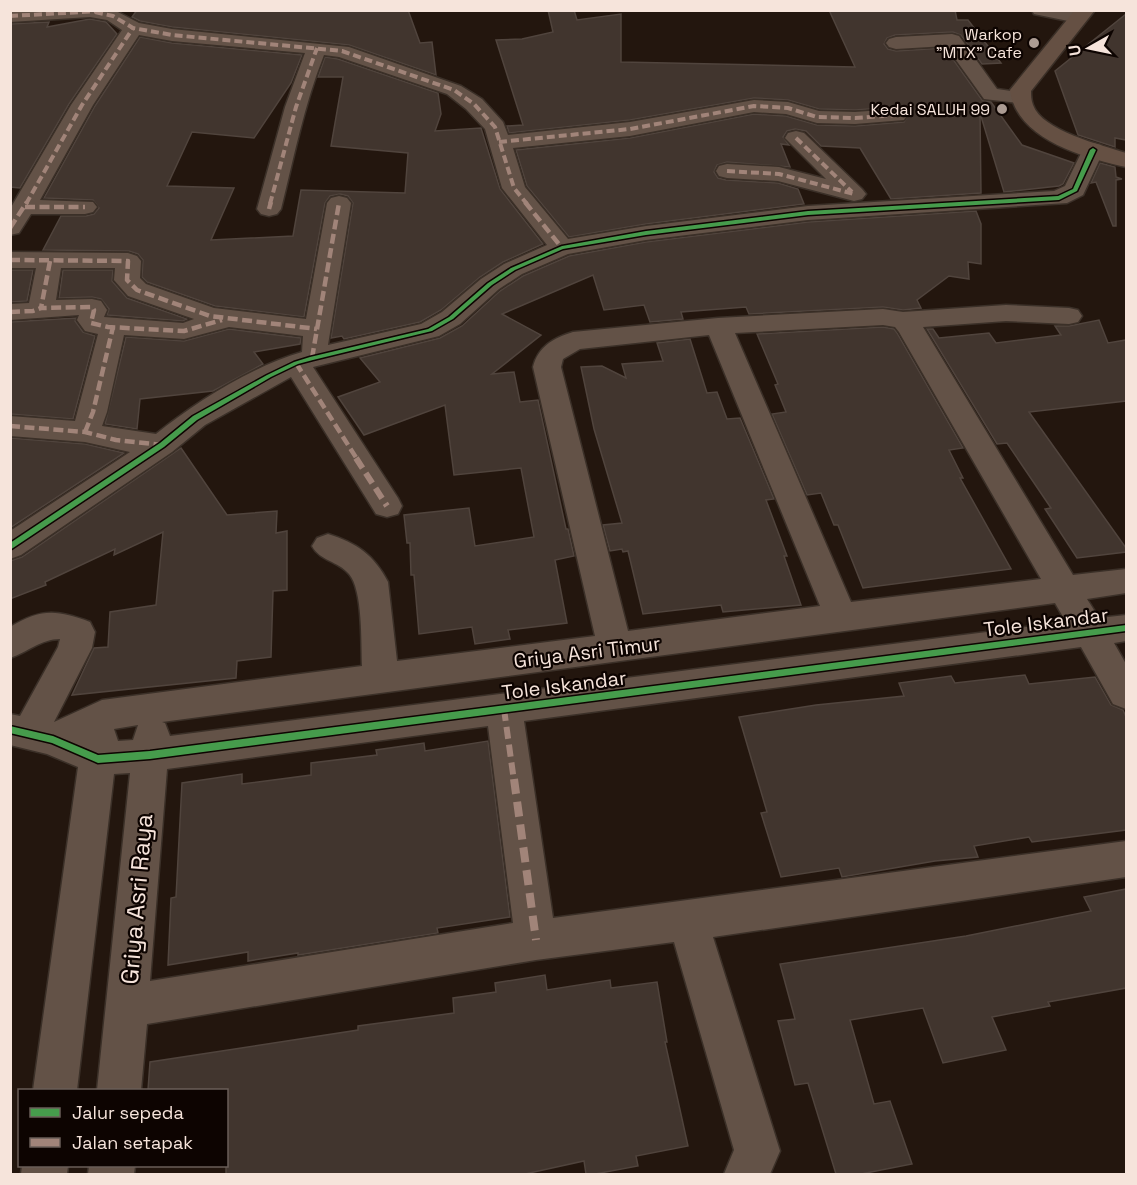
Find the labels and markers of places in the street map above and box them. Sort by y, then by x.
place label: Warkop "MTX" Cafe [936,24,1022,63]
marker: Warkop "MTX" Cafe [1027,36,1041,50]
place label: Kedai SALUH 99 [870,99,990,120]
marker: Kedai SALUH 99 [995,102,1009,116]

